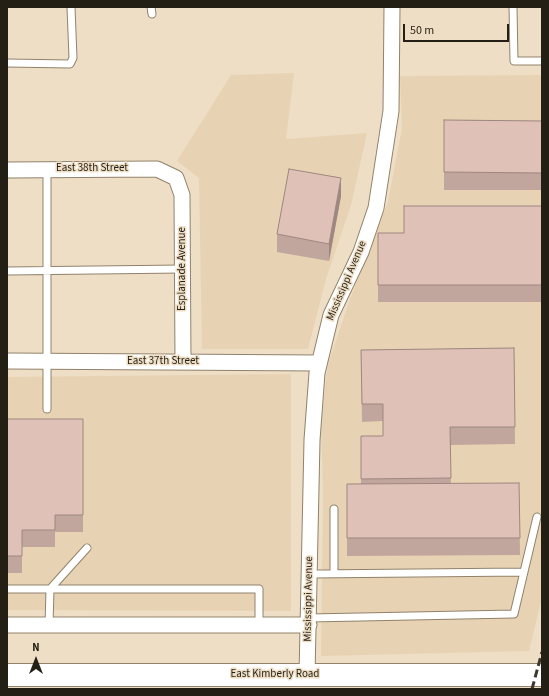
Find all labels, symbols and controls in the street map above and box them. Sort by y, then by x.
scale bar [405,16,511,42]
text: 50 m [410,22,434,39]
street label: East 38th Street [56,162,128,176]
street label: Esplanade Avenue [176,227,190,311]
street label: Mississippi Avenue [324,239,370,323]
street label: East 37th Street [127,355,199,369]
street label: Mississippi Avenue [302,556,316,642]
north arrow [16,640,56,680]
text: N [32,640,40,655]
street label: East Kimberly Road [231,668,319,682]

